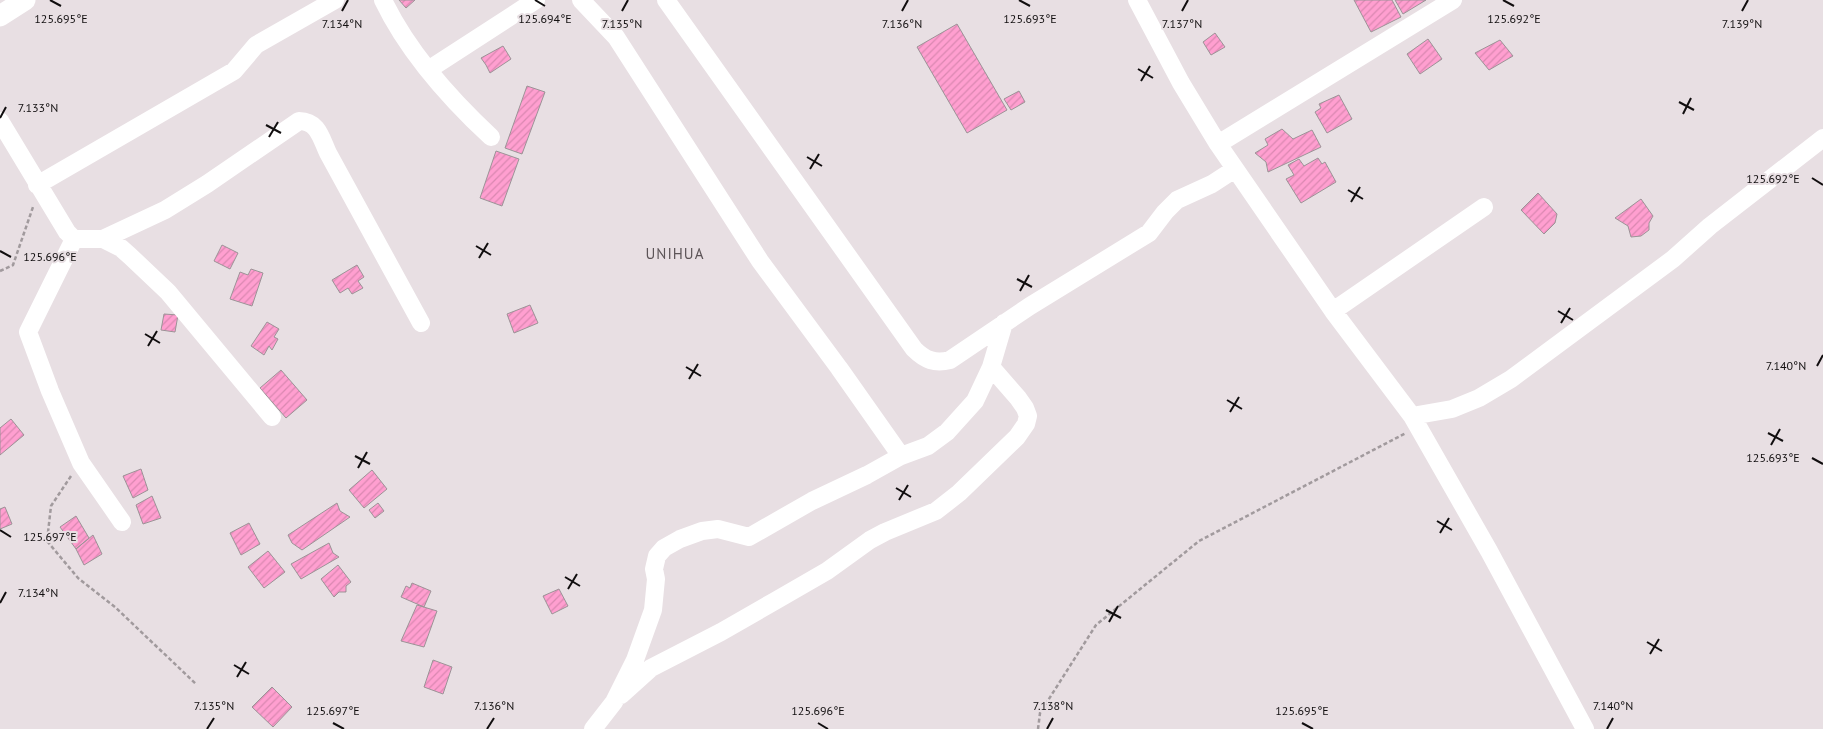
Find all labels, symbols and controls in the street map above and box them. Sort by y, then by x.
text: 125.695°E [34,11,88,26]
text: 125.694°E [518,11,572,26]
text: 125.693°E [1003,11,1057,26]
text: 125.692°E [1487,11,1541,26]
text: 7.134°N [322,16,362,31]
text: 7.135°N [602,16,642,31]
text: 7.136°N [882,16,922,31]
text: 7.137°N [1162,16,1202,31]
text: 7.139°N [1722,16,1762,31]
text: 7.133°N [18,100,58,115]
text: 125.692°E [1746,171,1800,186]
district label: UNIHUA [646,244,704,263]
text: 125.696°E [23,249,77,264]
text: 7.140°N [1766,358,1806,373]
text: 125.693°E [1746,450,1800,465]
text: 125.697°E [23,529,77,544]
text: 7.134°N [18,585,58,600]
text: 7.135°N [194,698,234,713]
text: 7.136°N [474,698,514,713]
text: 7.138°N [1033,698,1073,713]
text: 7.140°N [1593,698,1633,713]
text: 125.697°E [306,703,360,718]
text: 125.696°E [791,703,845,718]
text: 125.695°E [1275,703,1329,718]

